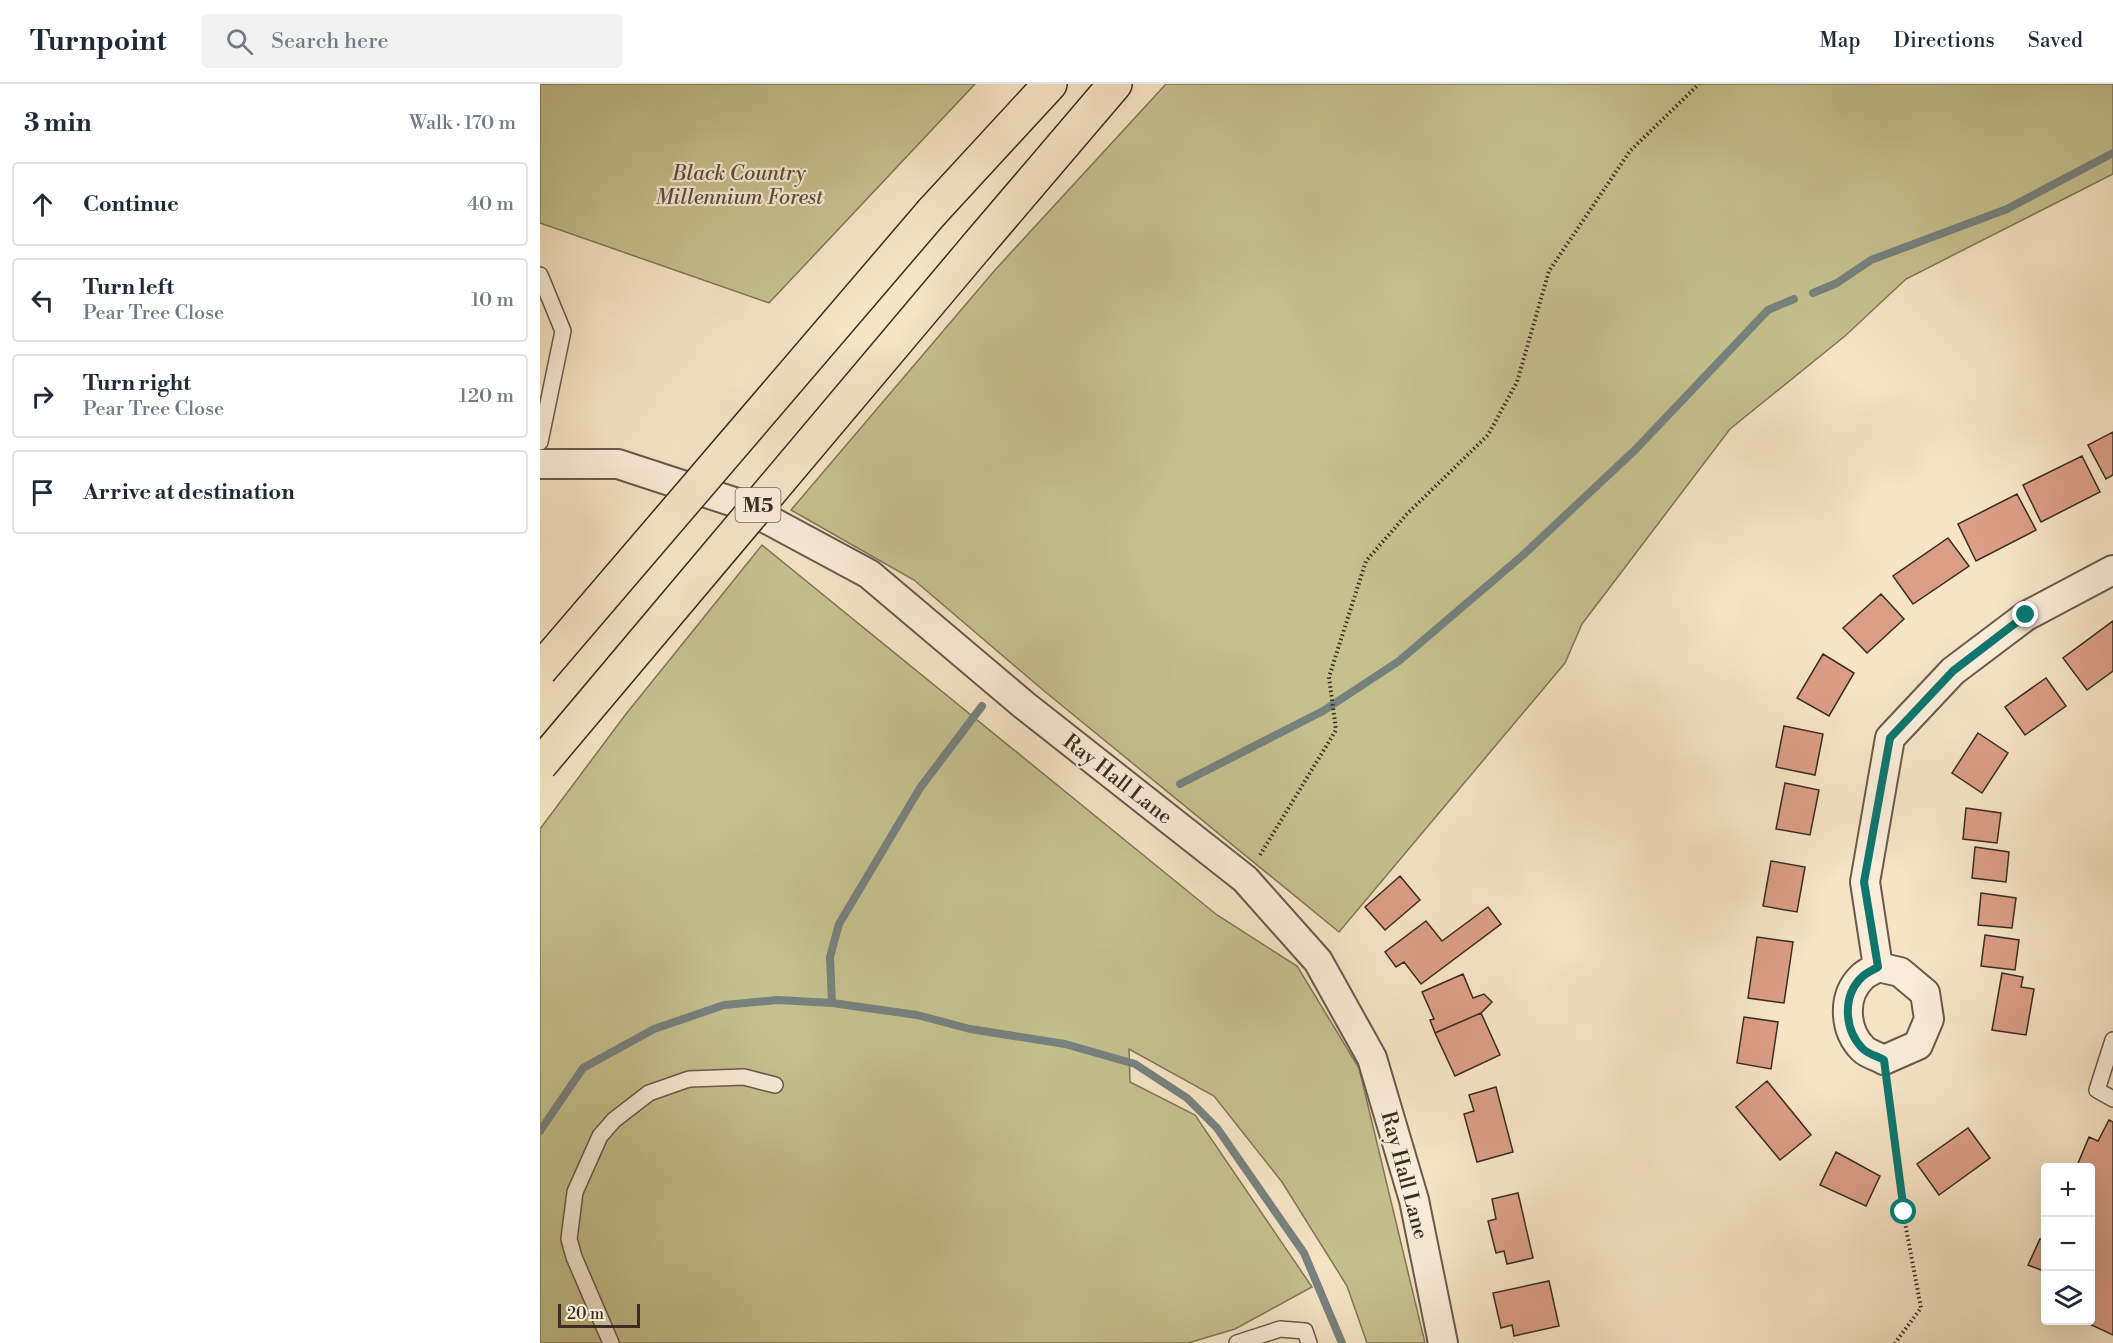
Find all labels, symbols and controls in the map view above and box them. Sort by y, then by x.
search box [202,14,622,68]
text: Turnpoint [30,24,166,59]
icon: search [223,25,256,58]
text: Search here [271,28,389,55]
text: Map [1819,28,1861,54]
text: Directions [1894,28,1995,54]
text: Saved [2028,28,2083,54]
text: 3 min [24,107,92,139]
text: Walk · 170 m [409,111,516,136]
park label: Black Country Millennium Forest [655,161,824,211]
icon: ahead [26,188,59,221]
text: Continue [83,191,179,218]
text: 40 m [467,192,514,217]
text: Turn left [83,274,174,301]
icon: left [26,284,59,317]
text: 10 m [471,288,514,313]
text: Pear Tree Close [83,301,224,326]
text: Turn right [83,370,191,397]
icon: right [26,380,59,413]
text: 120 m [459,384,514,409]
text: Pear Tree Close [83,397,224,422]
icon: arrive [26,476,59,509]
text: Arrive at destination [83,479,295,506]
road number: M5 [736,488,780,522]
route end [2012,601,2038,627]
street label: Ray Hall Lane [1057,729,1177,831]
street label: Ray Hall Lane [1374,1108,1434,1242]
map controls [2041,1163,2095,1325]
button: + [2041,1163,2095,1217]
route start [1890,1198,1916,1224]
button: − [2041,1217,2095,1271]
button: layers [2041,1271,2095,1325]
scale bar [558,1301,640,1328]
text: 20 m [567,1304,604,1324]

